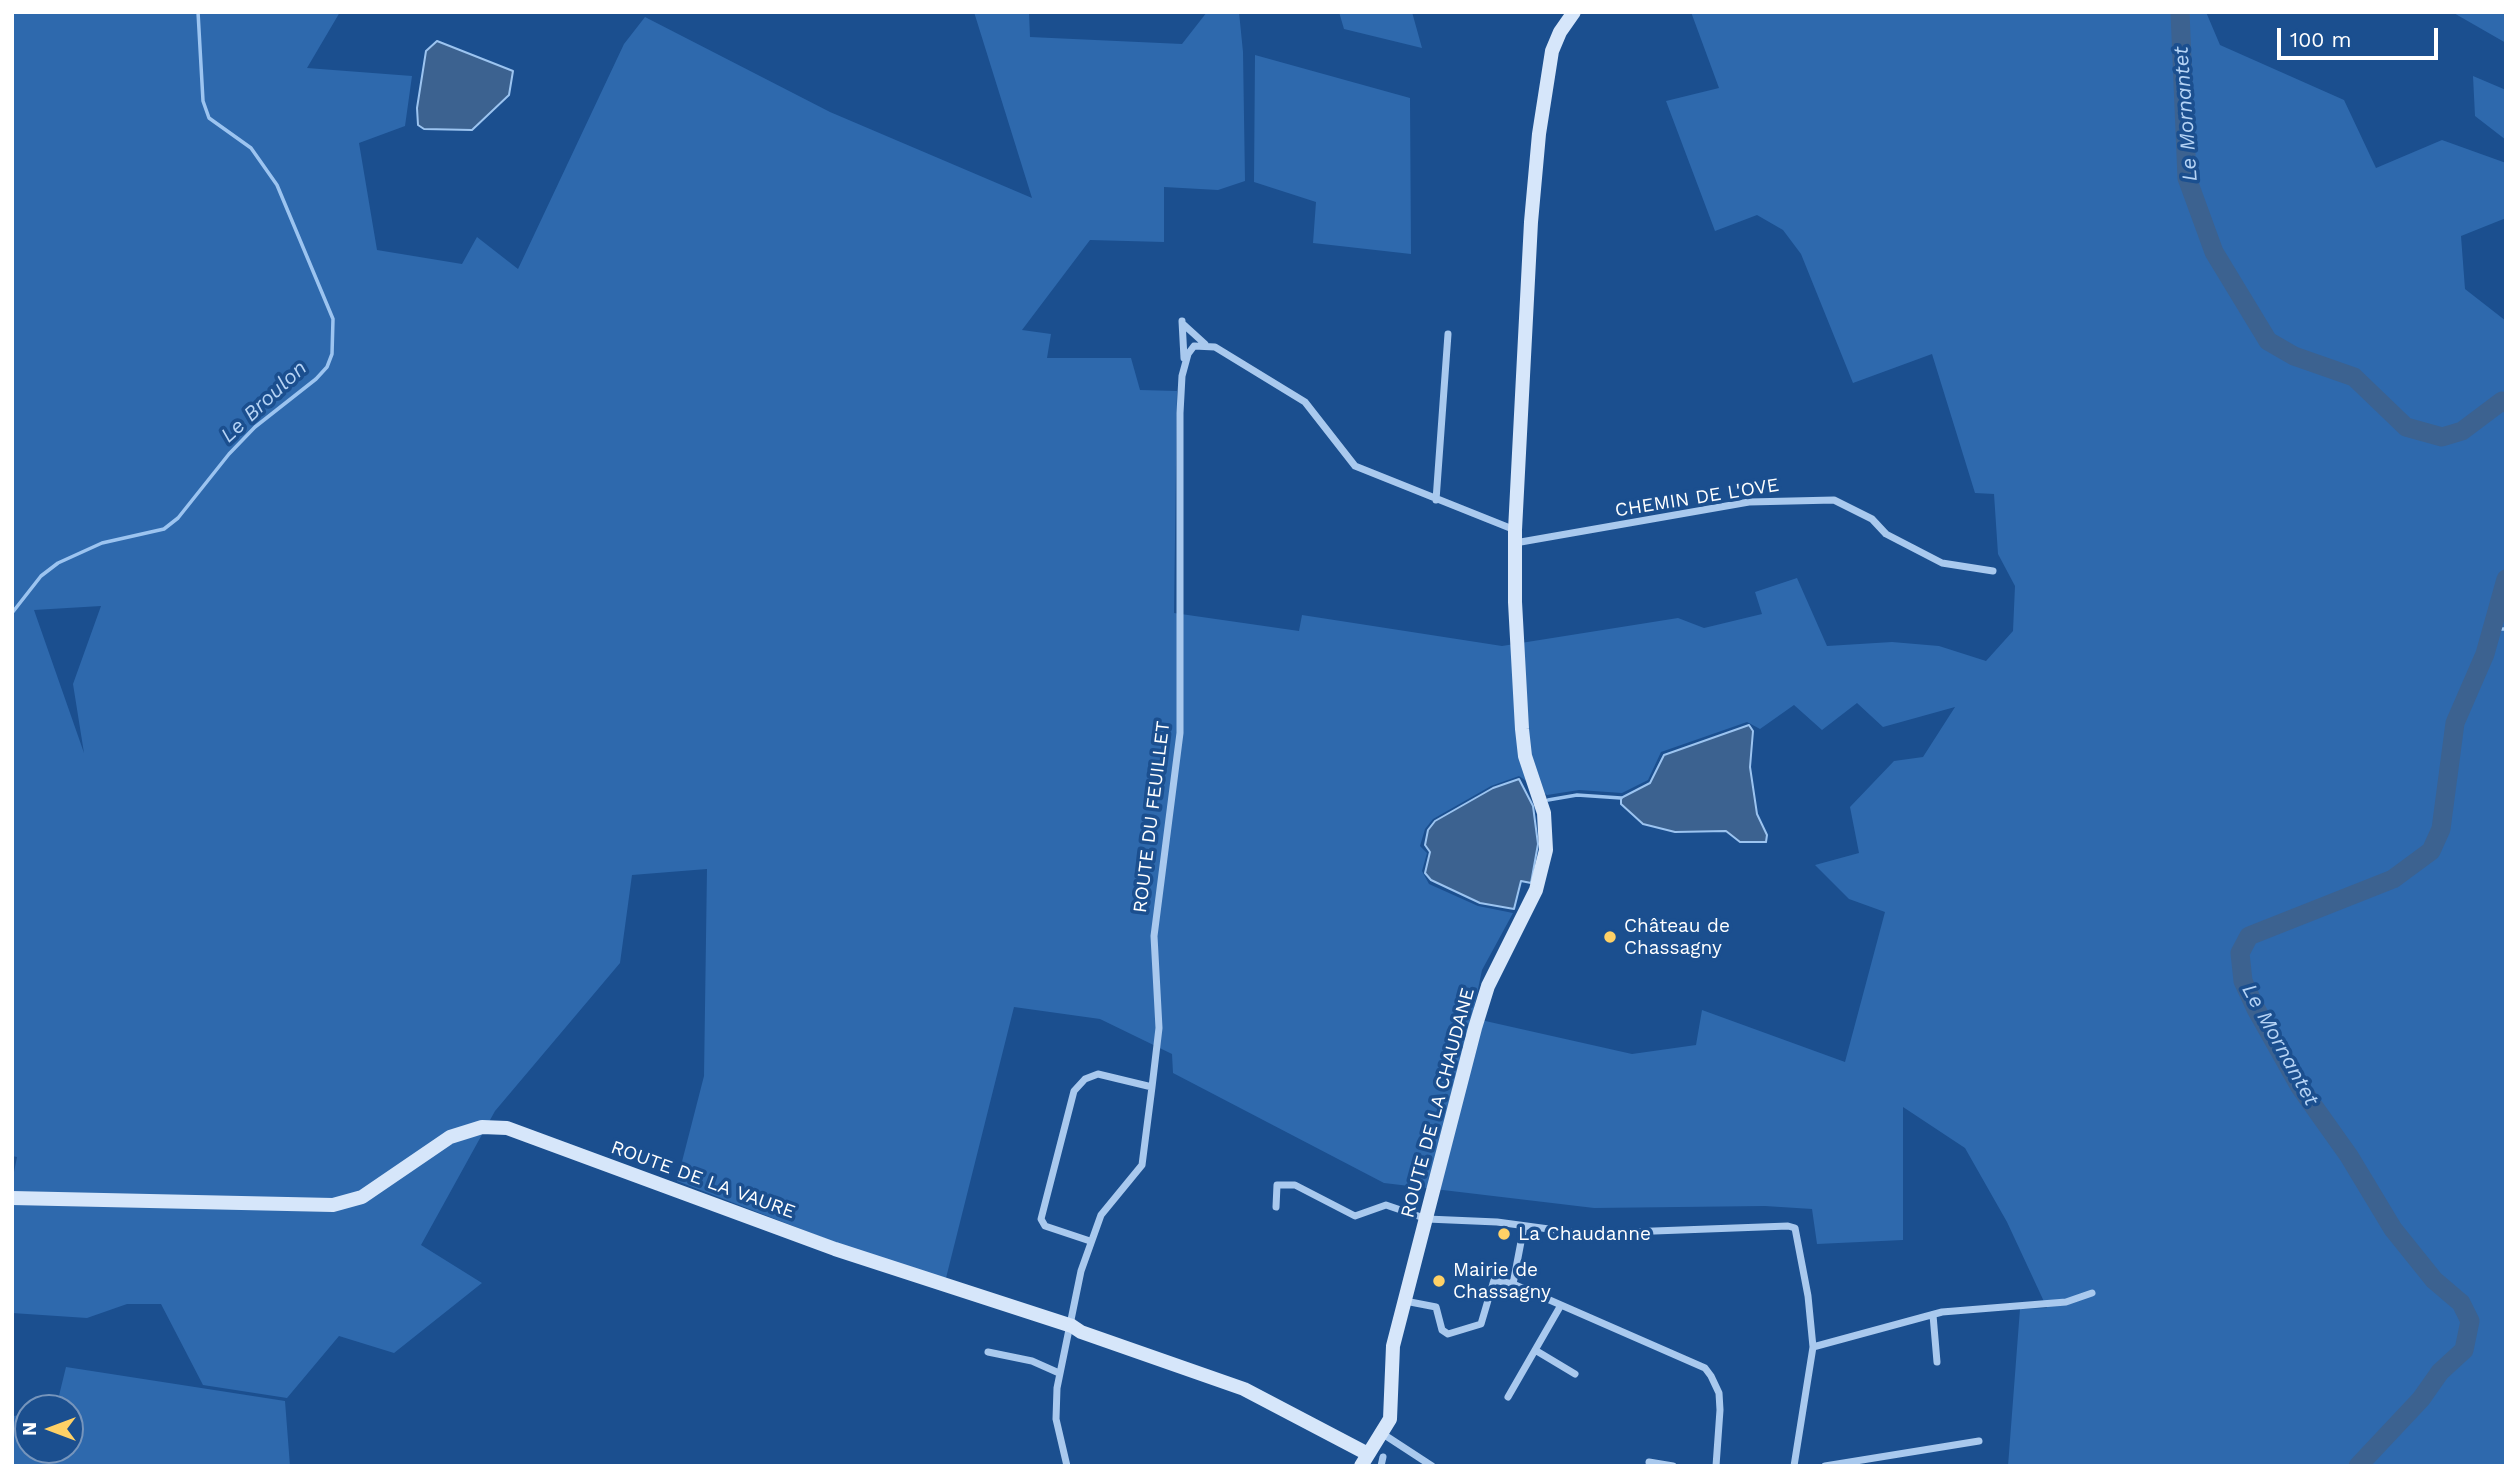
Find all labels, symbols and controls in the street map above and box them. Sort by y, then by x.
scale bar [2280,14,2441,58]
text: 100 m [2290,27,2352,52]
water label: Le Mornantet [2169,46,2203,182]
water label: Le Broulon [216,356,312,448]
street label: CHEMIN DE L'OVE [1613,474,1781,522]
street label: ROUTE DU FEUILLET [1129,720,1175,914]
place label: Château de Chassagny [1624,915,1730,959]
marker: Château de Chassagny [1602,929,1618,945]
water label: Le Mornantet [2236,980,2324,1110]
street label: ROUTE DE LA CHAUDANE [1396,985,1480,1221]
street label: ROUTE DE LA VAURE [608,1136,798,1224]
place label: La Chaudanne [1518,1223,1651,1245]
marker: La Chaudanne [1496,1226,1512,1242]
place label: Mairie de Chassagny [1453,1259,1551,1303]
marker: Mairie de Chassagny [1431,1273,1447,1289]
north arrow [14,1394,84,1464]
text: N [18,1422,41,1436]

